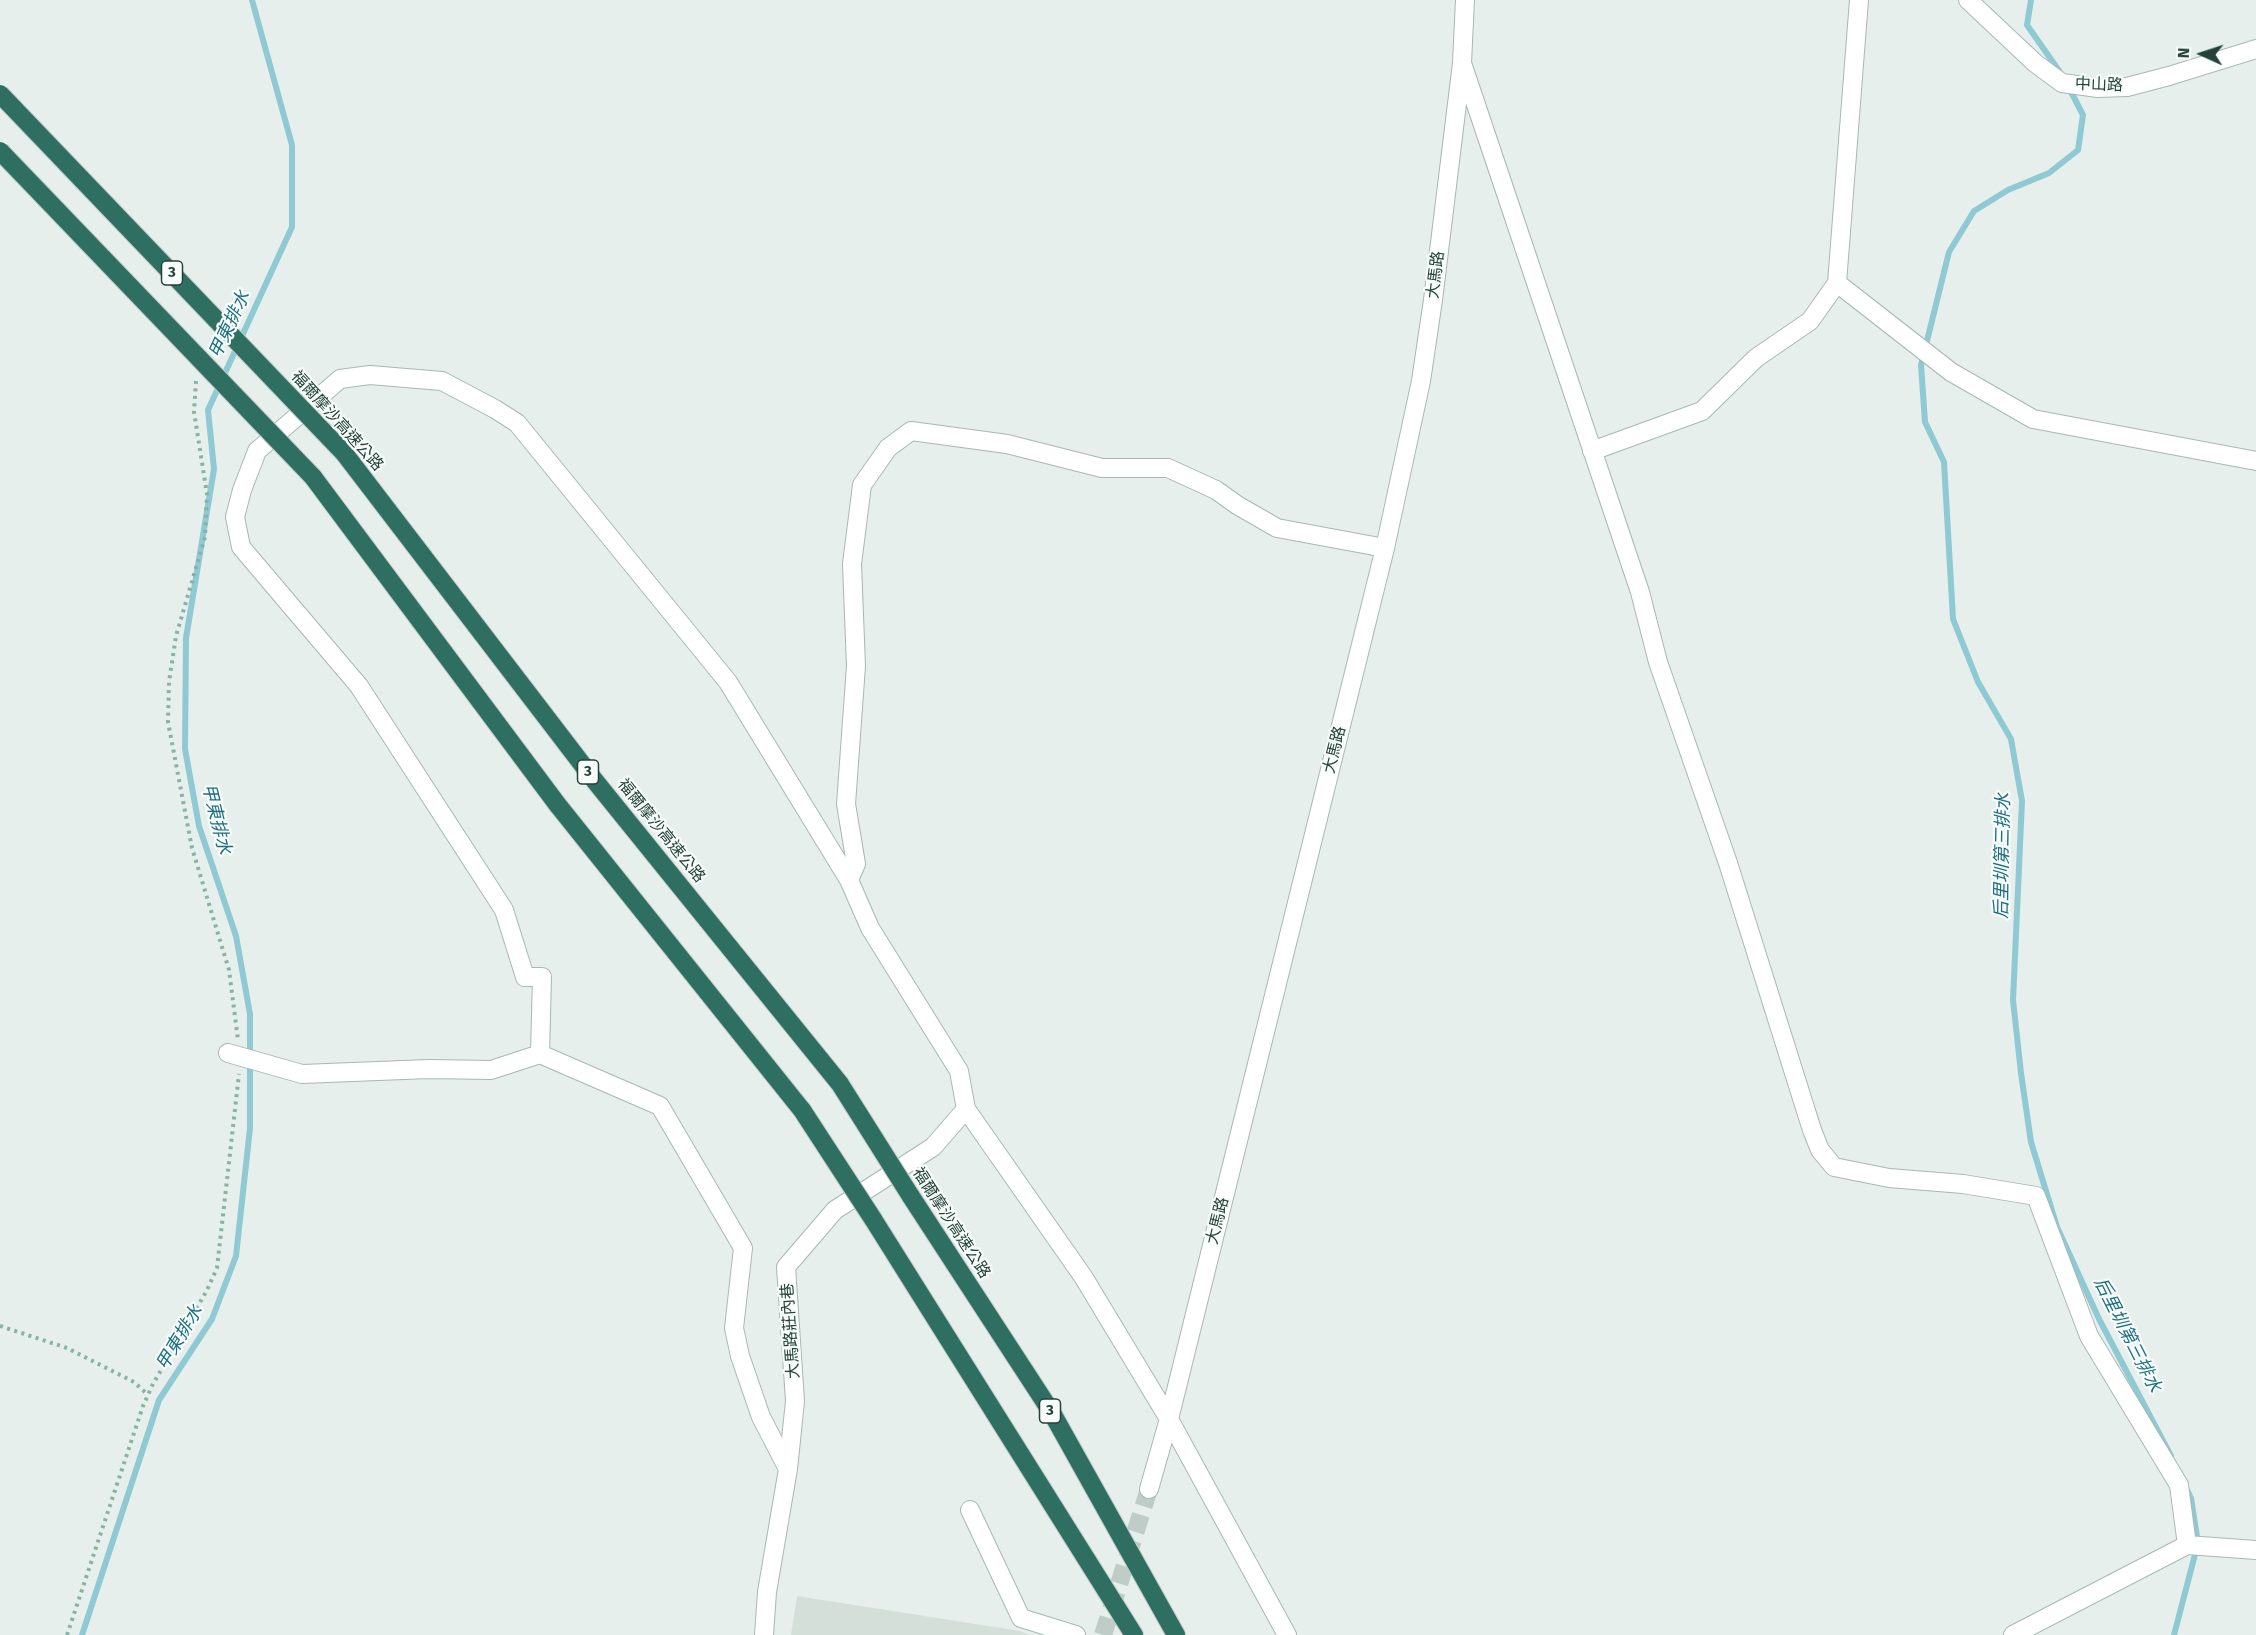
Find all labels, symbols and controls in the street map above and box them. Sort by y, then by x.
north arrow [2172,24,2232,84]
text: N [2174,47,2193,59]
street label: 中山路 [2075,75,2123,95]
street label: 大馬路 [1424,250,1448,300]
road number: 3 [162,261,182,285]
water label: 甲東排水 [205,288,255,362]
street label: 福爾摩沙高速公路 [287,367,387,475]
street label: 大馬路 [1320,724,1350,776]
road number: 3 [578,760,598,784]
street label: 福爾摩沙高速公路 [613,775,709,887]
water label: 甲東排水 [197,781,235,857]
water label: 后里圳第三排水 [1991,793,2015,919]
street label: 福爾摩沙高速公路 [908,1164,994,1282]
street label: 大馬路 [1203,1195,1233,1247]
water label: 后里圳第三排水 [2089,1274,2165,1396]
street label: 大馬路莊內巷 [778,1282,804,1380]
water label: 甲東排水 [152,1302,208,1374]
road number: 3 [1040,1399,1060,1423]

